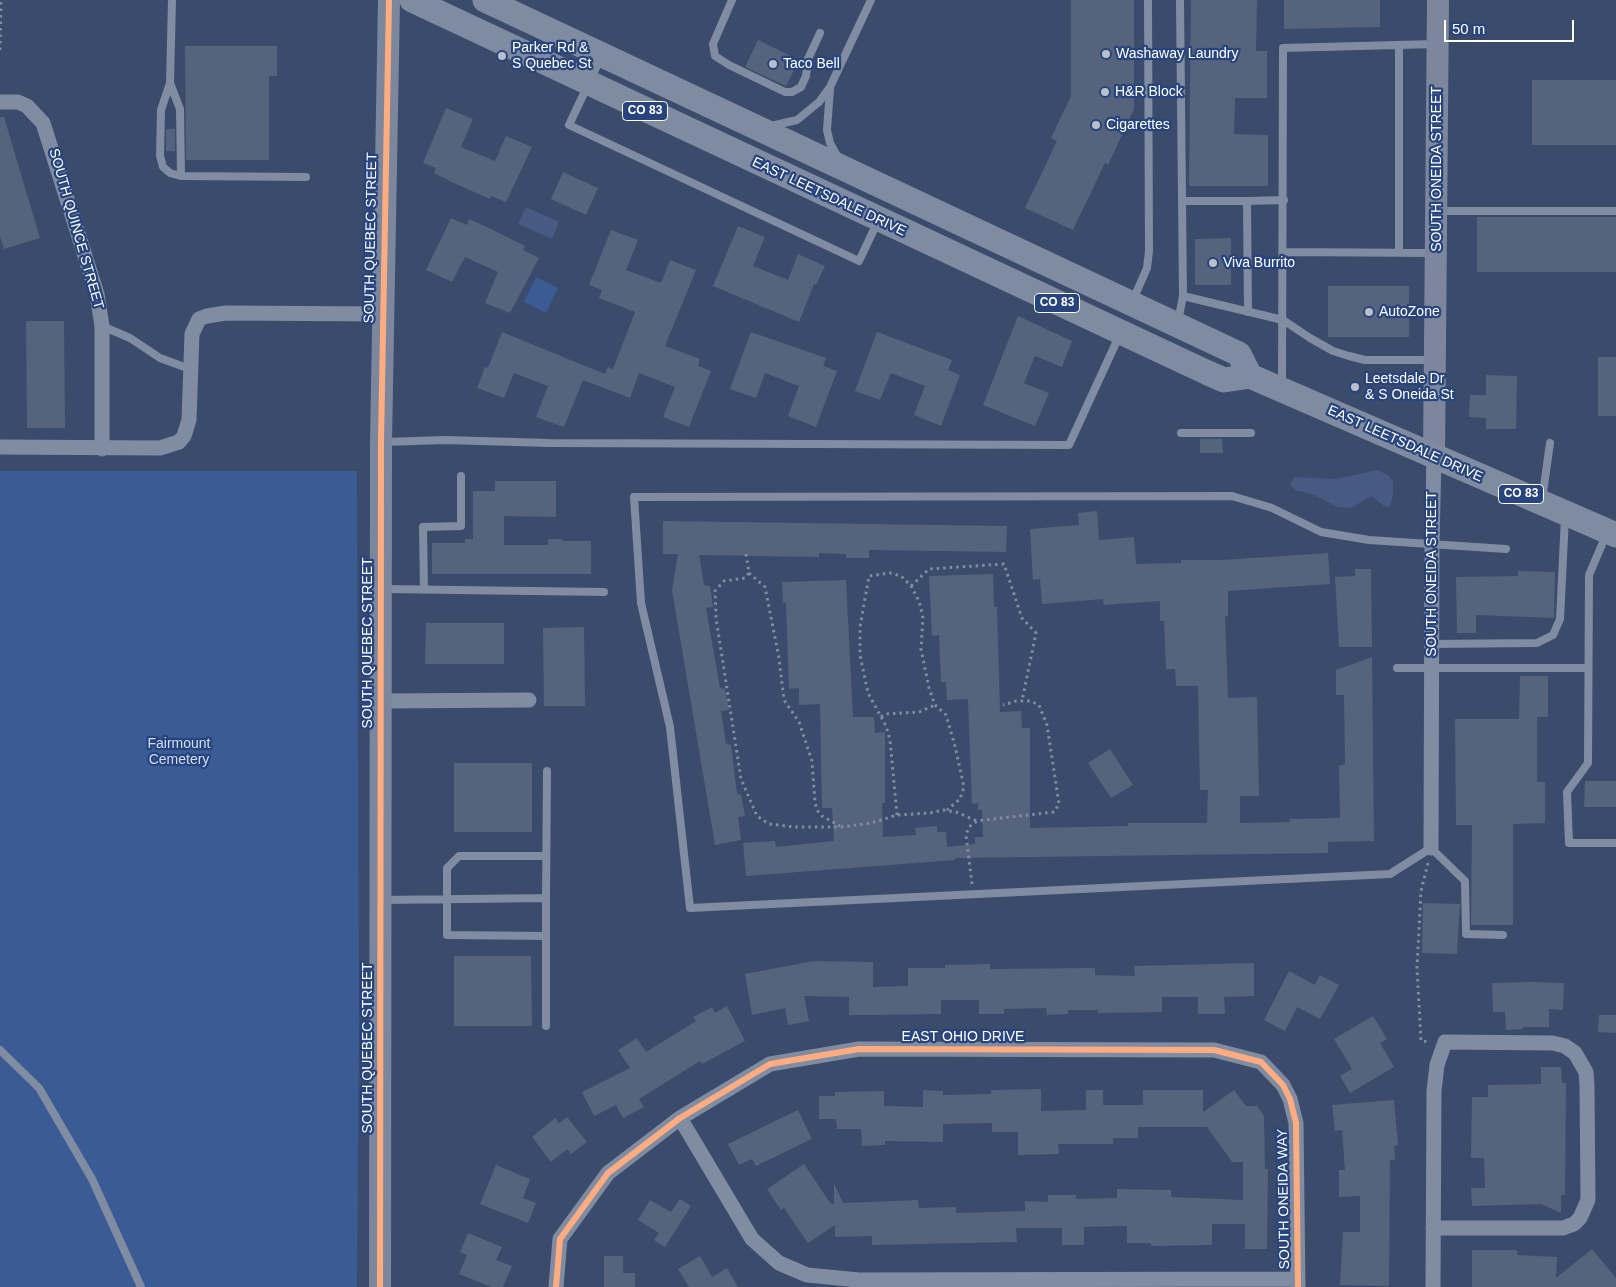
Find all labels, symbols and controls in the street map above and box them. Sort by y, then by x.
scale bar [1446,10,1576,42]
text: 50 m [1452,20,1485,37]
place label: Parker Rd & S Quebec St [512,40,591,72]
place label: Washaway Laundry [1116,46,1238,62]
marker: Washaway Laundry [1100,48,1112,60]
marker: Parker Rd & S Quebec St [496,50,508,62]
place label: Taco Bell [783,56,840,72]
marker: Taco Bell [767,58,779,70]
place label: H&R Block [1115,84,1183,100]
marker: H&R Block [1099,86,1111,98]
street label: SOUTH ONEIDA STREET [1429,86,1445,252]
road number: CO 83 [622,102,668,120]
place label: Cigarettes [1106,117,1170,133]
marker: Cigarettes [1090,119,1102,131]
street label: SOUTH QUINCE STREET [45,147,107,311]
street label: SOUTH QUEBEC STREET [361,152,381,324]
street label: EAST LEETSDALE DRIVE [749,154,909,240]
place label: Viva Burrito [1223,255,1295,271]
marker: Viva Burrito [1207,257,1219,269]
road number: CO 83 [1034,294,1080,312]
place label: AutoZone [1379,304,1440,320]
marker: AutoZone [1363,306,1375,318]
place label: Leetsdale Dr & S Oneida St [1365,371,1454,404]
marker: Leetsdale Dr & S Oneida St [1349,381,1361,393]
street label: EAST LEETSDALE DRIVE [1325,402,1485,486]
road number: CO 83 [1498,484,1544,504]
street label: SOUTH ONEIDA STREET [1424,491,1440,657]
street label: SOUTH QUEBEC STREET [360,557,376,729]
park label: Fairmount Cemetery [147,736,211,769]
street label: SOUTH QUEBEC STREET [360,962,376,1134]
street label: EAST OHIO DRIVE [902,1029,1024,1045]
street label: SOUTH ONEIDA WAY [1274,1128,1294,1270]

